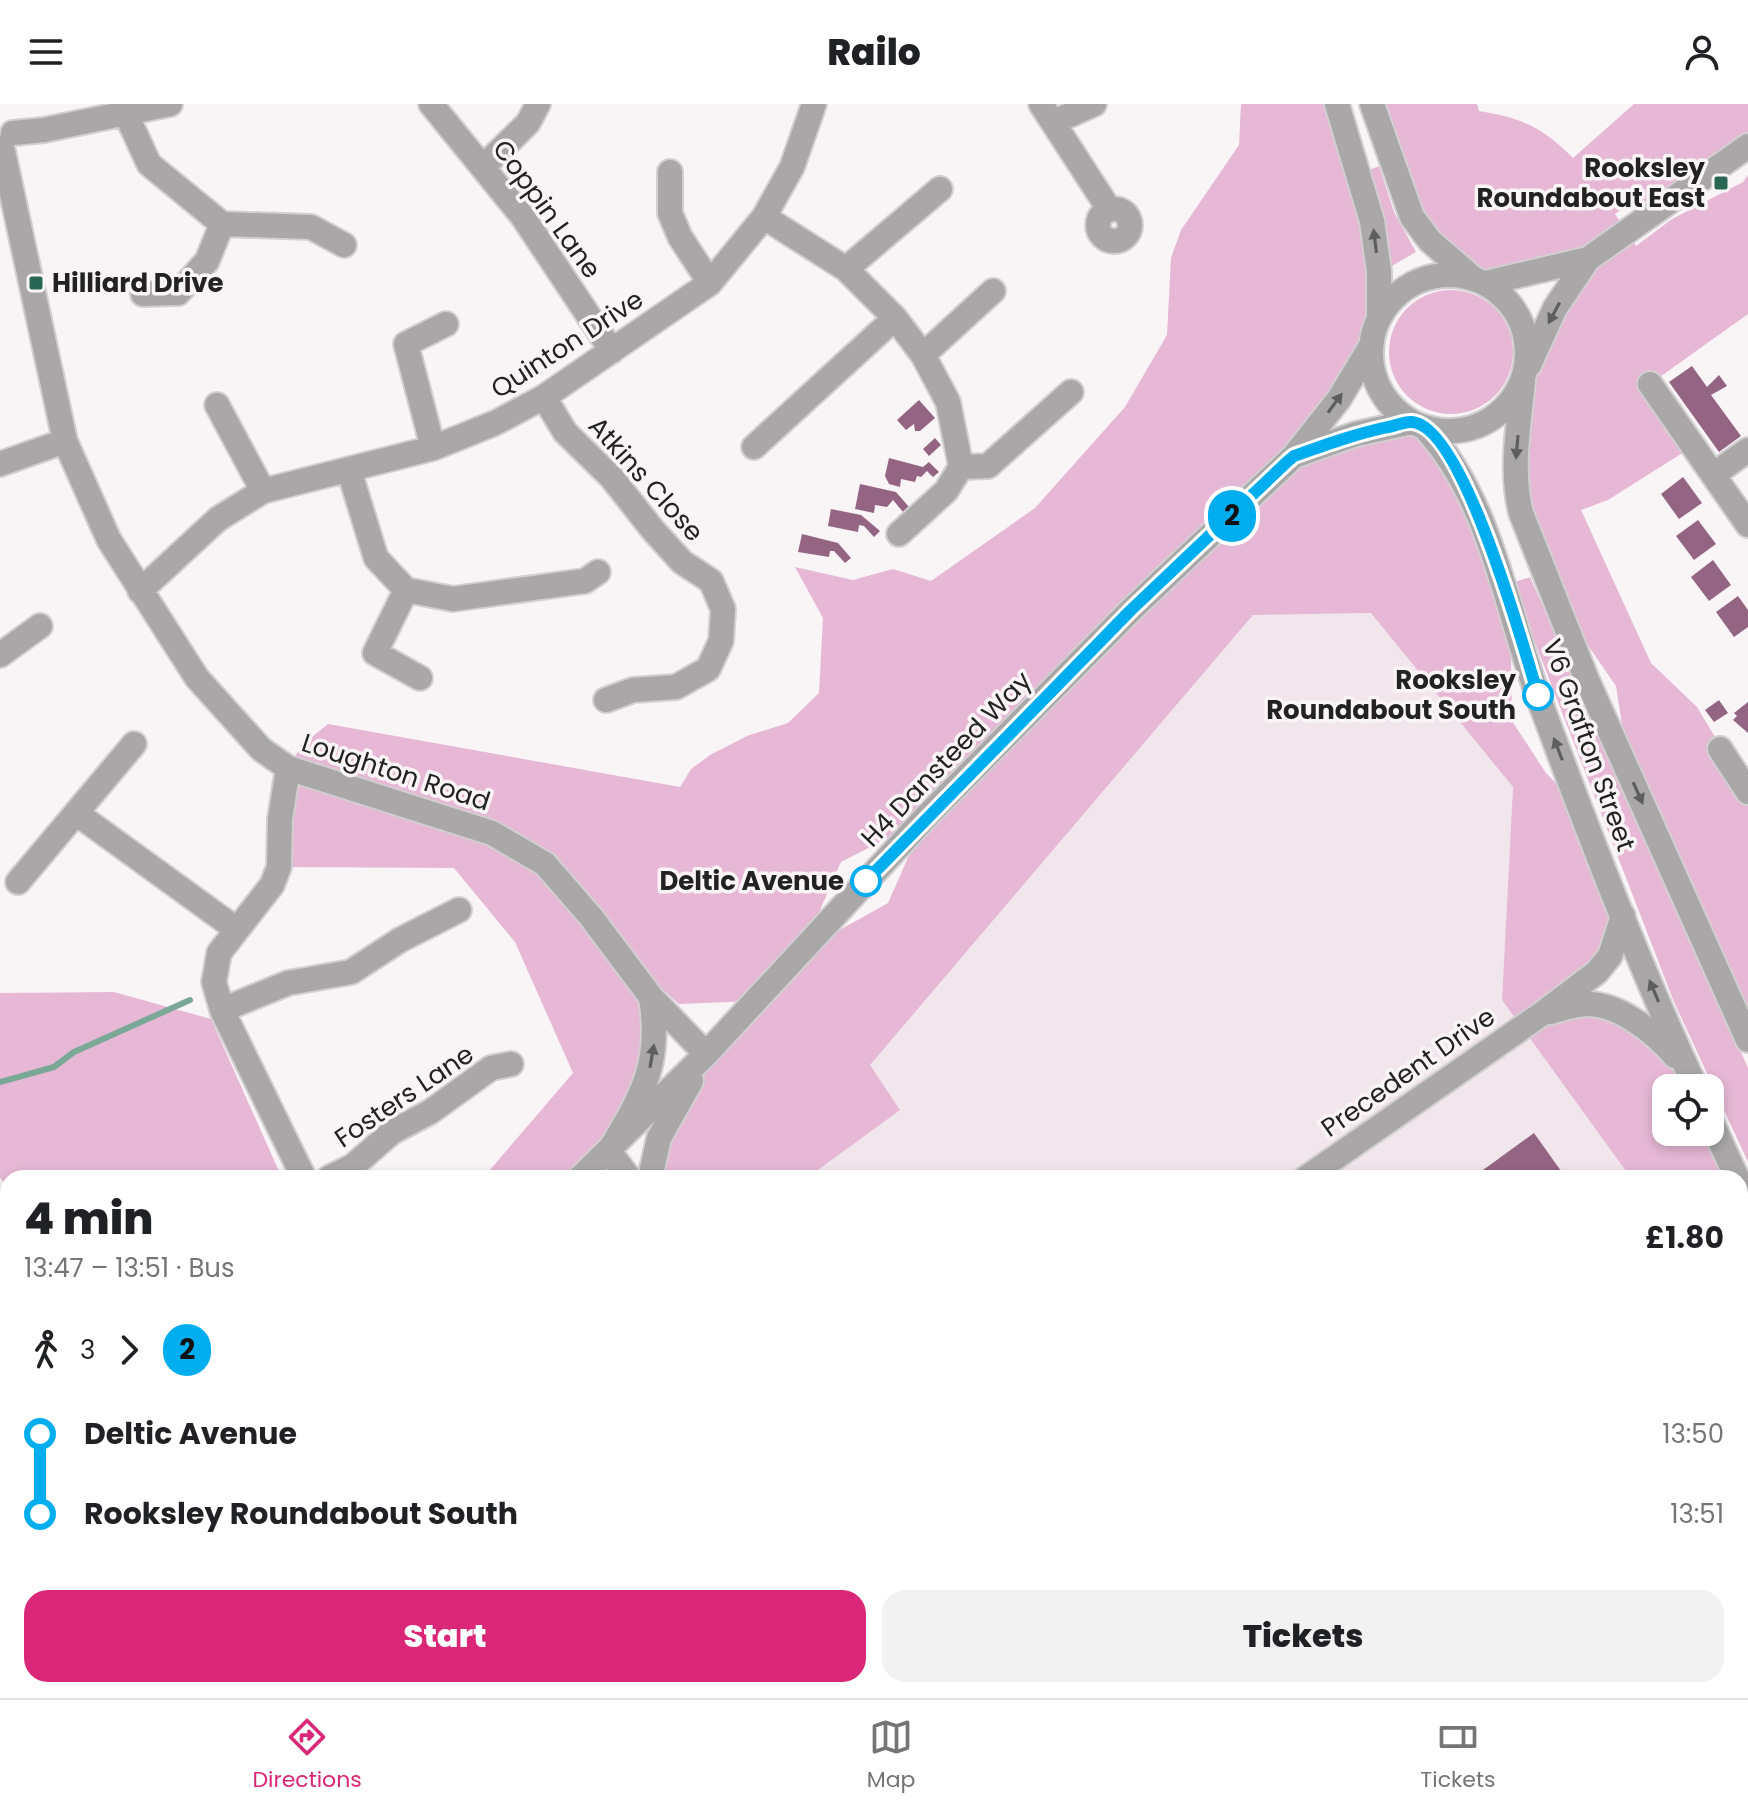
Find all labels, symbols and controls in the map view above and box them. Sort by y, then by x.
text: Railo [827,27,921,78]
icon: menu [24,30,68,74]
icon: person [1680,30,1724,74]
street label: Coppin Lane [484,132,610,286]
place label: Rooksley Roundabout East [1477,150,1706,216]
marker: Rooksley Roundabout East [1712,174,1730,192]
one-way arrow [1368,228,1381,253]
place label: Hilliard Drive [52,265,224,301]
marker: Hilliard Drive [27,274,45,292]
street label: Quinton Drive [484,281,650,407]
one-way arrow [1547,301,1560,324]
one-way arrow [1327,392,1343,414]
street label: Atkins Close [580,409,712,549]
one-way arrow [1510,435,1523,460]
line badge: 2 [1206,490,1258,542]
text: 2 [1224,496,1240,535]
street label: V6 Grafton Street [1534,634,1644,856]
place label: Rooksley Roundabout South [1266,662,1517,728]
street label: H4 Dansteed Way [853,663,1040,855]
marker: Rooksley Roundabout South [1523,680,1553,710]
street label: Loughton Road [297,725,495,819]
one-way arrow [1551,737,1564,761]
one-way arrow [1631,782,1644,805]
place label: Deltic Avenue [659,863,844,899]
marker: Deltic Avenue [851,866,881,896]
one-way arrow [1647,979,1660,1002]
street label: Precedent Drive [1314,999,1502,1145]
street label: Fosters Lane [327,1036,481,1156]
one-way arrow [647,1043,659,1068]
map controls [1652,1074,1724,1146]
button: locate [1652,1074,1724,1146]
text: 4 min [24,1188,154,1249]
text: £1.80 [1645,1216,1724,1259]
text: 13:47 – 13:51 · Bus [24,1250,235,1286]
icon: walk [24,1328,68,1372]
icon: forward [107,1328,151,1372]
text: 2 [179,1330,195,1369]
text: 3 [80,1332,95,1368]
text: Deltic Avenue [84,1412,297,1455]
text: 13:50 [1662,1416,1724,1452]
text: Rooksley Roundabout South [84,1492,518,1535]
text: 13:51 [1670,1496,1724,1532]
button: Start [24,1590,866,1682]
button: Tickets [882,1590,1724,1682]
tab: Directions [252,1715,362,1796]
tab: Map [867,1715,915,1796]
tab: Tickets [1420,1715,1495,1796]

